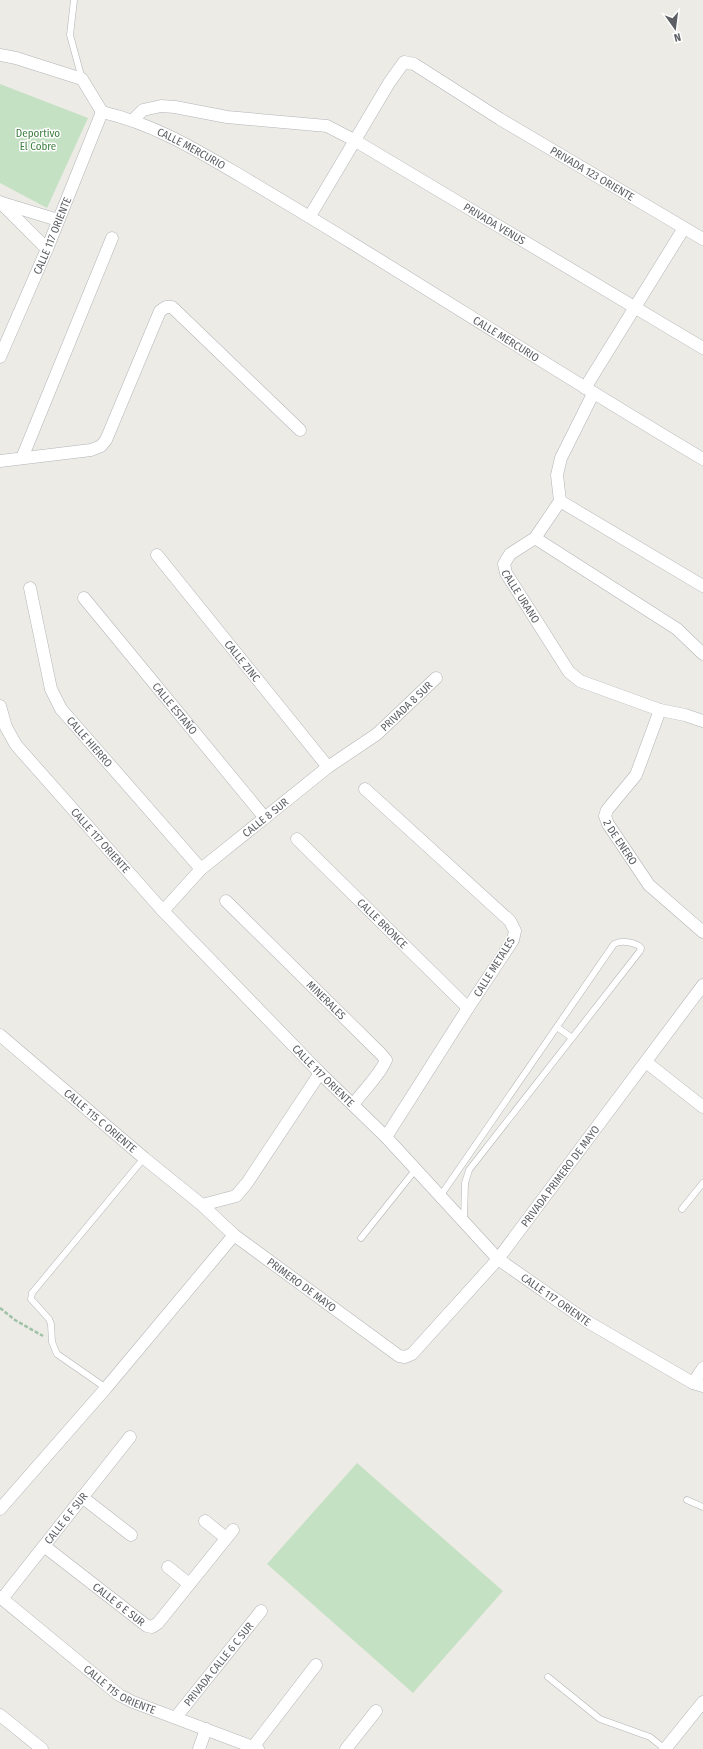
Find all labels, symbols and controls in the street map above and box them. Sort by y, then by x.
north arrow [655,8,695,48]
text: N [673,30,682,44]
street label: CALLE MERCURIO [155,125,228,172]
park label: Deportivo El Cobre [16,127,60,153]
street label: PRIVADA 123 ORIENTE [548,144,636,204]
street label: CALLE 117 ORIENTE [31,195,74,277]
street label: PRIVADA VENUS [461,201,528,248]
street label: CALLE MERCURIO [470,314,542,365]
street label: CALLE URANO [499,569,542,626]
street label: CALLE ZINC [221,638,263,685]
street label: PRIVADA 8 SUR [378,679,435,734]
street label: CALLE ESTAÑO [149,680,200,737]
street label: CALLE HIERRO [64,714,115,770]
street label: CALLE 8 SUR [240,796,291,840]
street label: CALLE 117 ORIENTE [68,806,132,876]
street label: 2 DE ENERO [600,818,640,868]
street label: CALLE BRONCE [354,896,410,951]
street label: CALLE METALES [471,935,518,999]
street label: MINERALES [304,978,349,1023]
street label: CALLE 117 ORIENTE [289,1042,357,1110]
street label: CALLE 115 C ORIENTE [61,1087,139,1156]
street label: PRIVADA PRIMERO DE MAYO [518,1123,603,1229]
street label: PRIMERO DE MAYO [264,1256,339,1315]
street label: CALLE 117 ORIENTE [518,1271,593,1329]
street label: CALLE 6 F SUR [42,1490,91,1547]
street label: CALLE 6 E SUR [90,1580,147,1629]
street label: PRIVADA CALLE 6 C SUR [181,1620,256,1709]
street label: CALLE 115 ORIENTE [81,1663,157,1717]

